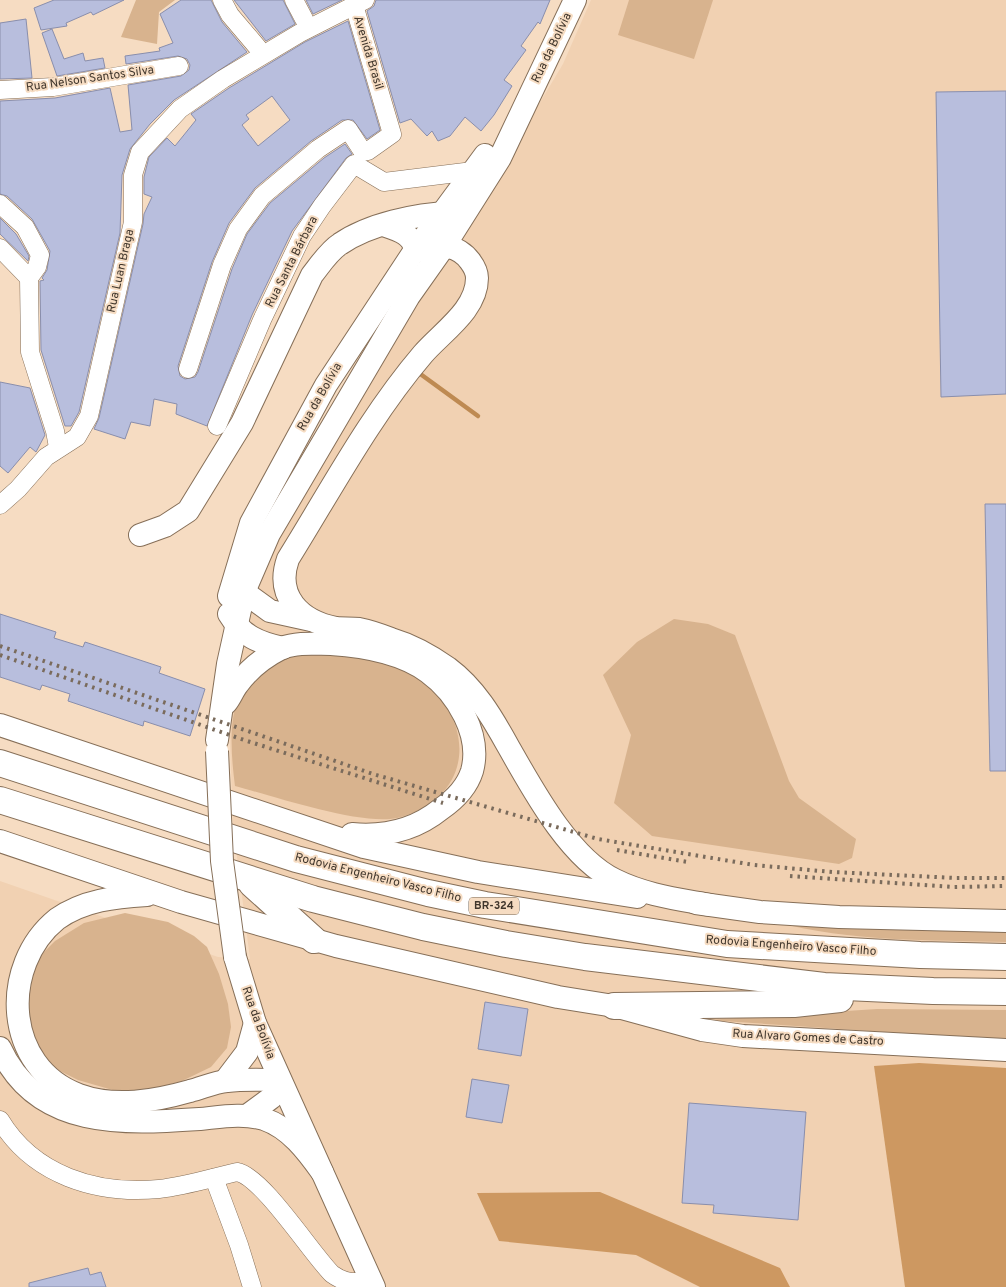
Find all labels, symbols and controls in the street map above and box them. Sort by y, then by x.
street label: Rua da Bolívia [528,10,576,86]
street label: Avenida Brasil [349,14,387,92]
street label: Rua Nelson Santos Silva [25,62,155,96]
street label: Rua Santa Bárbara [262,214,322,310]
street label: Rua Luan Braga [104,228,138,314]
street label: Rua da Bolívia [294,360,346,434]
street label: Rodovia Engenheiro Vasco Filho [293,850,463,907]
road number: BR-324 [469,898,519,914]
street label: Rodovia Engenheiro Vasco Filho [705,932,877,960]
street label: Rua da Bolívia [237,985,279,1061]
street label: Rua Alvaro Gomes de Castro [732,1026,884,1050]

